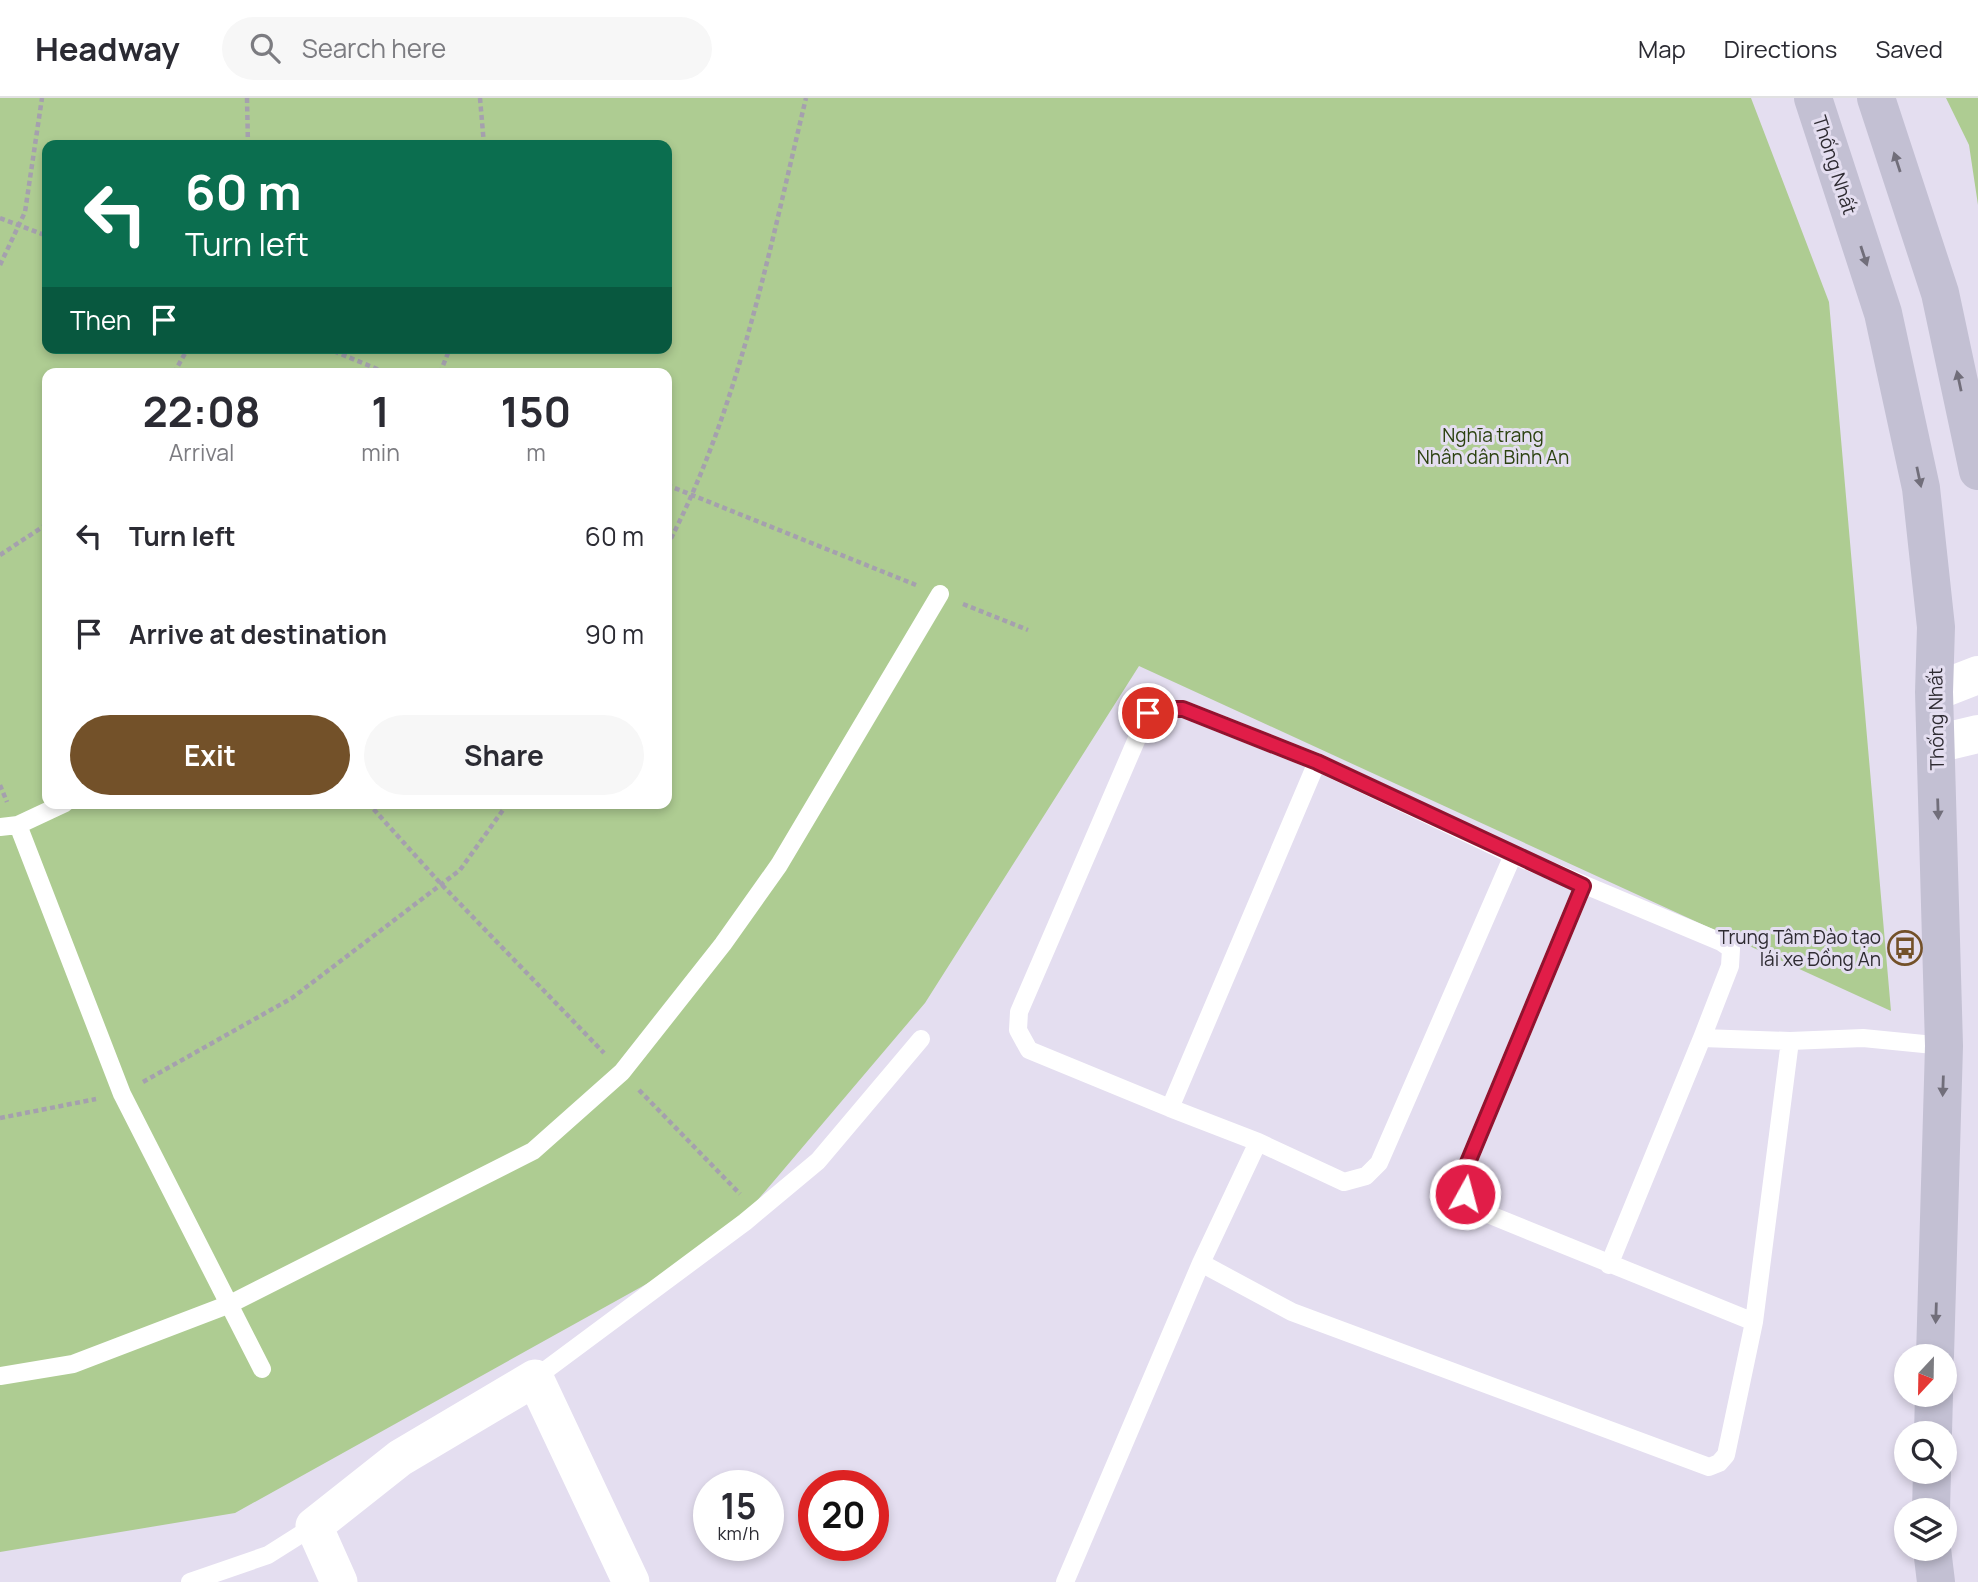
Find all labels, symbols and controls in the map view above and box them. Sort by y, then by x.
search box [222,17,712,80]
text: Headway [35,26,180,71]
icon: search [246,29,284,67]
text: Search here [302,30,446,66]
text: Map [1638,32,1686,65]
text: Directions [1724,32,1837,65]
text: Saved [1875,32,1943,65]
street label: Thống Nhất [1807,112,1863,218]
one-way arrow [1891,151,1902,172]
text: 60 m [185,158,302,225]
icon: left [70,168,161,259]
text: Turn left [185,222,309,266]
one-way arrow [1860,246,1870,267]
icon: arrive [145,301,183,339]
text: Then [70,302,131,338]
one-way arrow [1953,369,1964,391]
text: 22:08 [143,382,261,440]
text: 1 [371,382,390,440]
text: 150 [501,382,571,440]
park label: Nghĩa trang Nhân dân Bình An [1417,422,1569,470]
text: Arrival [169,436,234,468]
text: min [361,436,400,468]
text: m [526,436,546,468]
one-way arrow [1913,466,1924,488]
icon: left [70,517,108,555]
text: Turn left [129,518,236,554]
text: 60 m [585,518,644,554]
icon: arrive [70,615,108,653]
text: Arrive at destination [129,616,387,652]
text: 90 m [585,616,644,652]
street label: Thống Nhất [1922,667,1950,771]
pin [1118,683,1178,743]
icon: arrive [1129,694,1167,732]
button: Exit [70,715,350,795]
button: Share [364,715,644,795]
one-way arrow [1932,798,1943,820]
place label: Trung Tâm Đào tạo lái xe Đồng An [1718,924,1881,972]
bus stop icon: Trung Tâm Đào tạo lái xe Đồng An [1886,929,1924,967]
one-way arrow [1937,1075,1948,1097]
position arrow [1428,1157,1502,1231]
one-way arrow [1931,1302,1942,1324]
north arrow [1894,1344,1956,1407]
map controls [1894,1344,1957,1561]
button: search [1894,1421,1957,1484]
speed limit sign: 20 [798,1470,889,1561]
text: 15 [721,1482,756,1530]
button: layers [1894,1498,1957,1561]
text: km/h [718,1521,759,1545]

